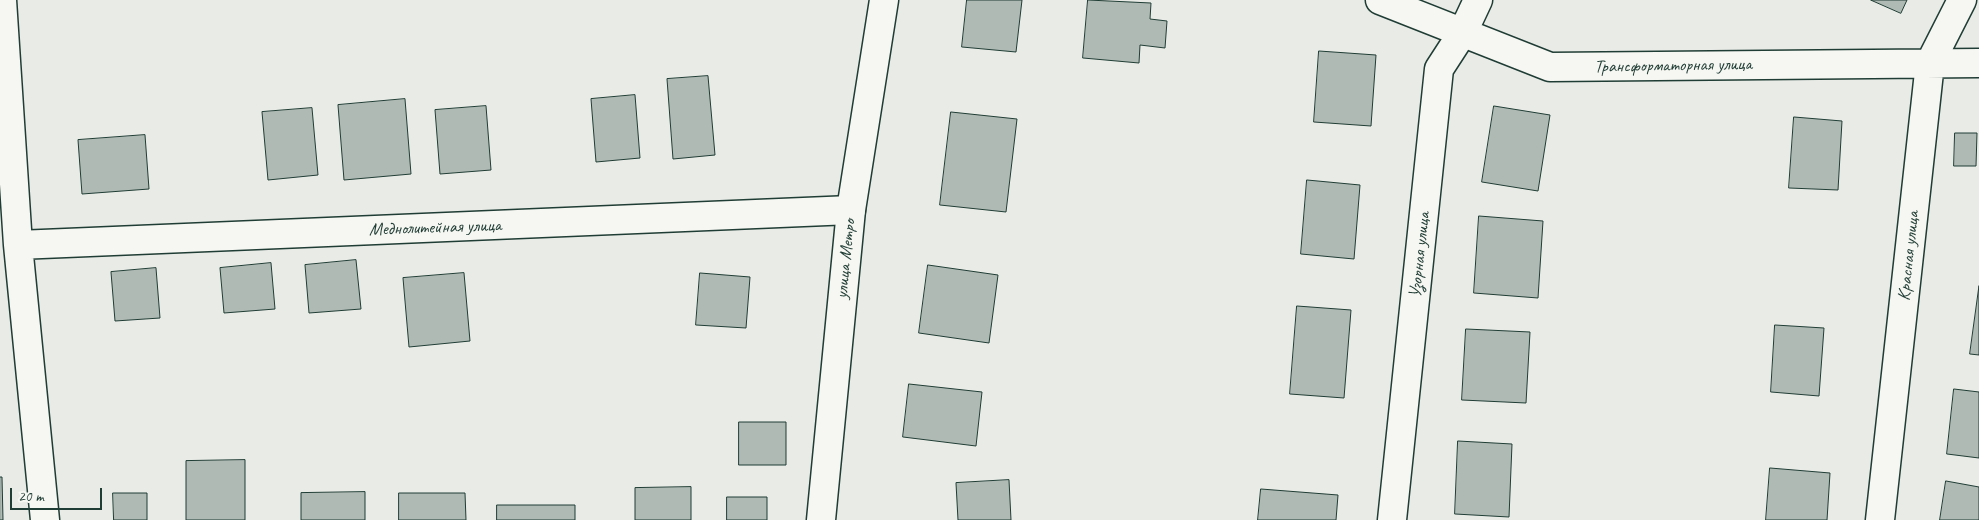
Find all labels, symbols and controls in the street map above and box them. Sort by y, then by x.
street label: Трансформаторная улица [1594,54,1752,78]
street label: Красная улица [1894,210,1924,302]
street label: Узорная улица [1405,211,1435,299]
street label: Меднолитейная улица [368,215,502,241]
street label: улица Метро [831,218,861,300]
scale bar [12,478,105,510]
text: 20 m [18,487,44,506]

